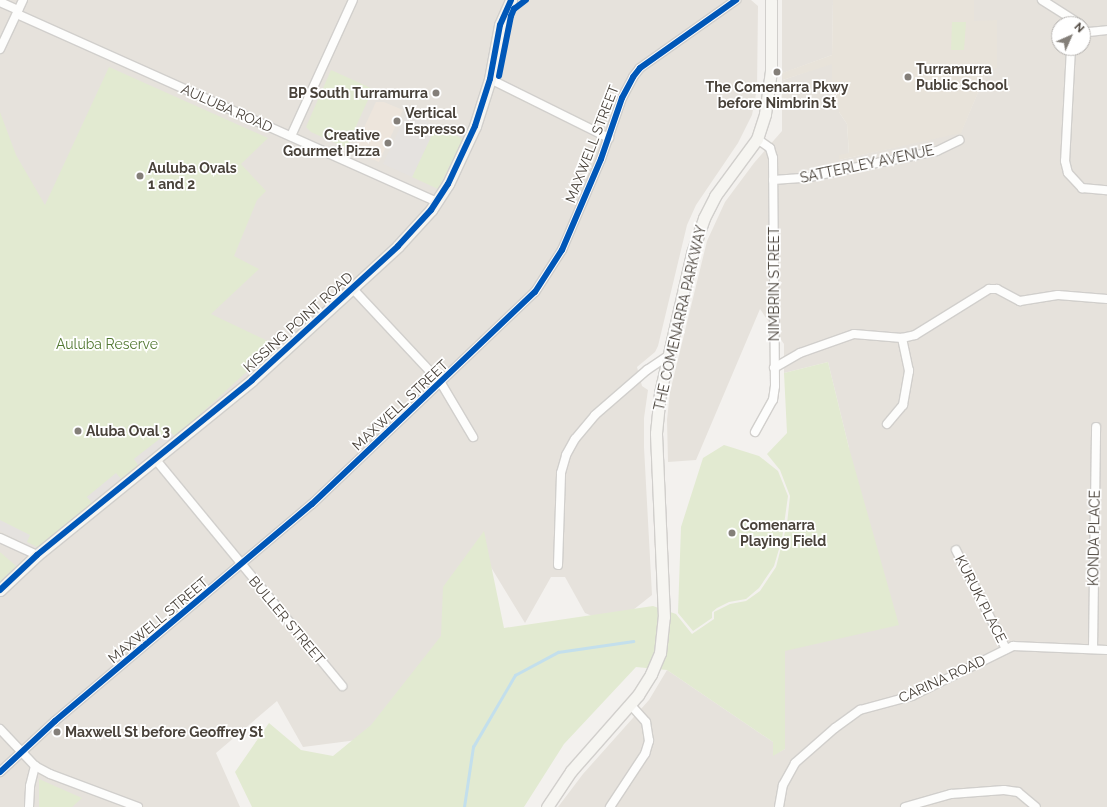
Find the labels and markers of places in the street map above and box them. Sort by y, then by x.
place label: Turramurra Public School [916,61,1008,94]
marker: The Comenarra Pkwy before Nimbrin St [772,67,782,77]
marker: Turramurra Public School [903,72,913,82]
place label: The Comenarra Pkwy before Nimbrin St [705,79,849,112]
place label: BP South Turramurra [288,85,428,101]
marker: BP South Turramurra [431,88,441,98]
place label: Vertical Espresso [405,105,465,138]
marker: Vertical Espresso [392,116,402,126]
place label: Creative Gourmet Pizza [283,127,380,160]
marker: Creative Gourmet Pizza [383,138,393,148]
place label: Auluba Ovals 1 and 2 [148,160,237,192]
marker: Auluba Ovals 1 and 2 [135,171,145,181]
place label: Aluba Oval 3 [86,423,170,439]
marker: Aluba Oval 3 [73,426,83,436]
place label: Comenarra Playing Field [740,517,826,550]
marker: Comenarra Playing Field [727,528,737,538]
place label: Maxwell St before Geoffrey St [65,724,264,740]
marker: Maxwell St before Geoffrey St [52,727,62,737]

